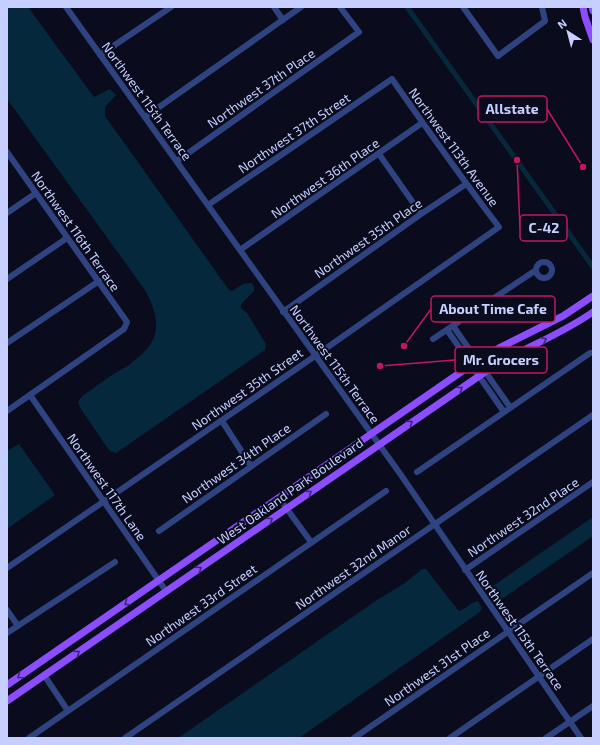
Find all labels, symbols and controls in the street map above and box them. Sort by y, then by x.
north arrow [548,12,588,52]
text: N [555,16,569,31]
street label: Northwest 115th Terrace [99,39,195,163]
street label: Northwest 37th Place [204,45,318,131]
street label: Northwest 113th Avenue [406,85,502,209]
street label: Northwest 37th Street [235,89,353,176]
callout: Allstate [478,96,547,122]
text: Allstate [485,100,539,117]
street label: Northwest 36th Place [268,135,382,221]
street label: Northwest 116th Terrace [28,168,124,294]
street label: Northwest 35th Place [311,195,425,281]
callout: C-42 [520,215,567,241]
text: C-42 [528,219,560,236]
callout: About Time Cafe [431,296,555,322]
text: About Time Cafe [439,300,547,317]
street label: Northwest 115th Terrace [287,302,383,426]
one-way arrow [540,337,547,345]
street label: Northwest 35th Street [188,345,306,433]
callout: Mr. Grocers [455,347,547,373]
text: Mr. Grocers [463,351,539,368]
one-way arrow [455,387,462,394]
street label: Northwest 34th Place [179,419,293,507]
one-way arrow [405,421,412,428]
street label: Northwest 117th Lane [64,430,150,544]
street label: West Oakland Park Boulevard [214,434,366,548]
street label: Northwest 32nd Place [464,474,582,560]
one-way arrow [305,491,312,498]
one-way arrow [266,517,273,525]
street label: Northwest 32nd Manor [292,521,414,613]
street label: Northwest 33rd Street [142,560,260,650]
one-way arrow [194,567,201,574]
street label: Northwest 115th Terrace [473,567,567,693]
one-way arrow [124,598,131,606]
street label: Northwest 31st Place [381,625,493,709]
one-way arrow [72,651,79,658]
one-way arrow [17,671,24,679]

